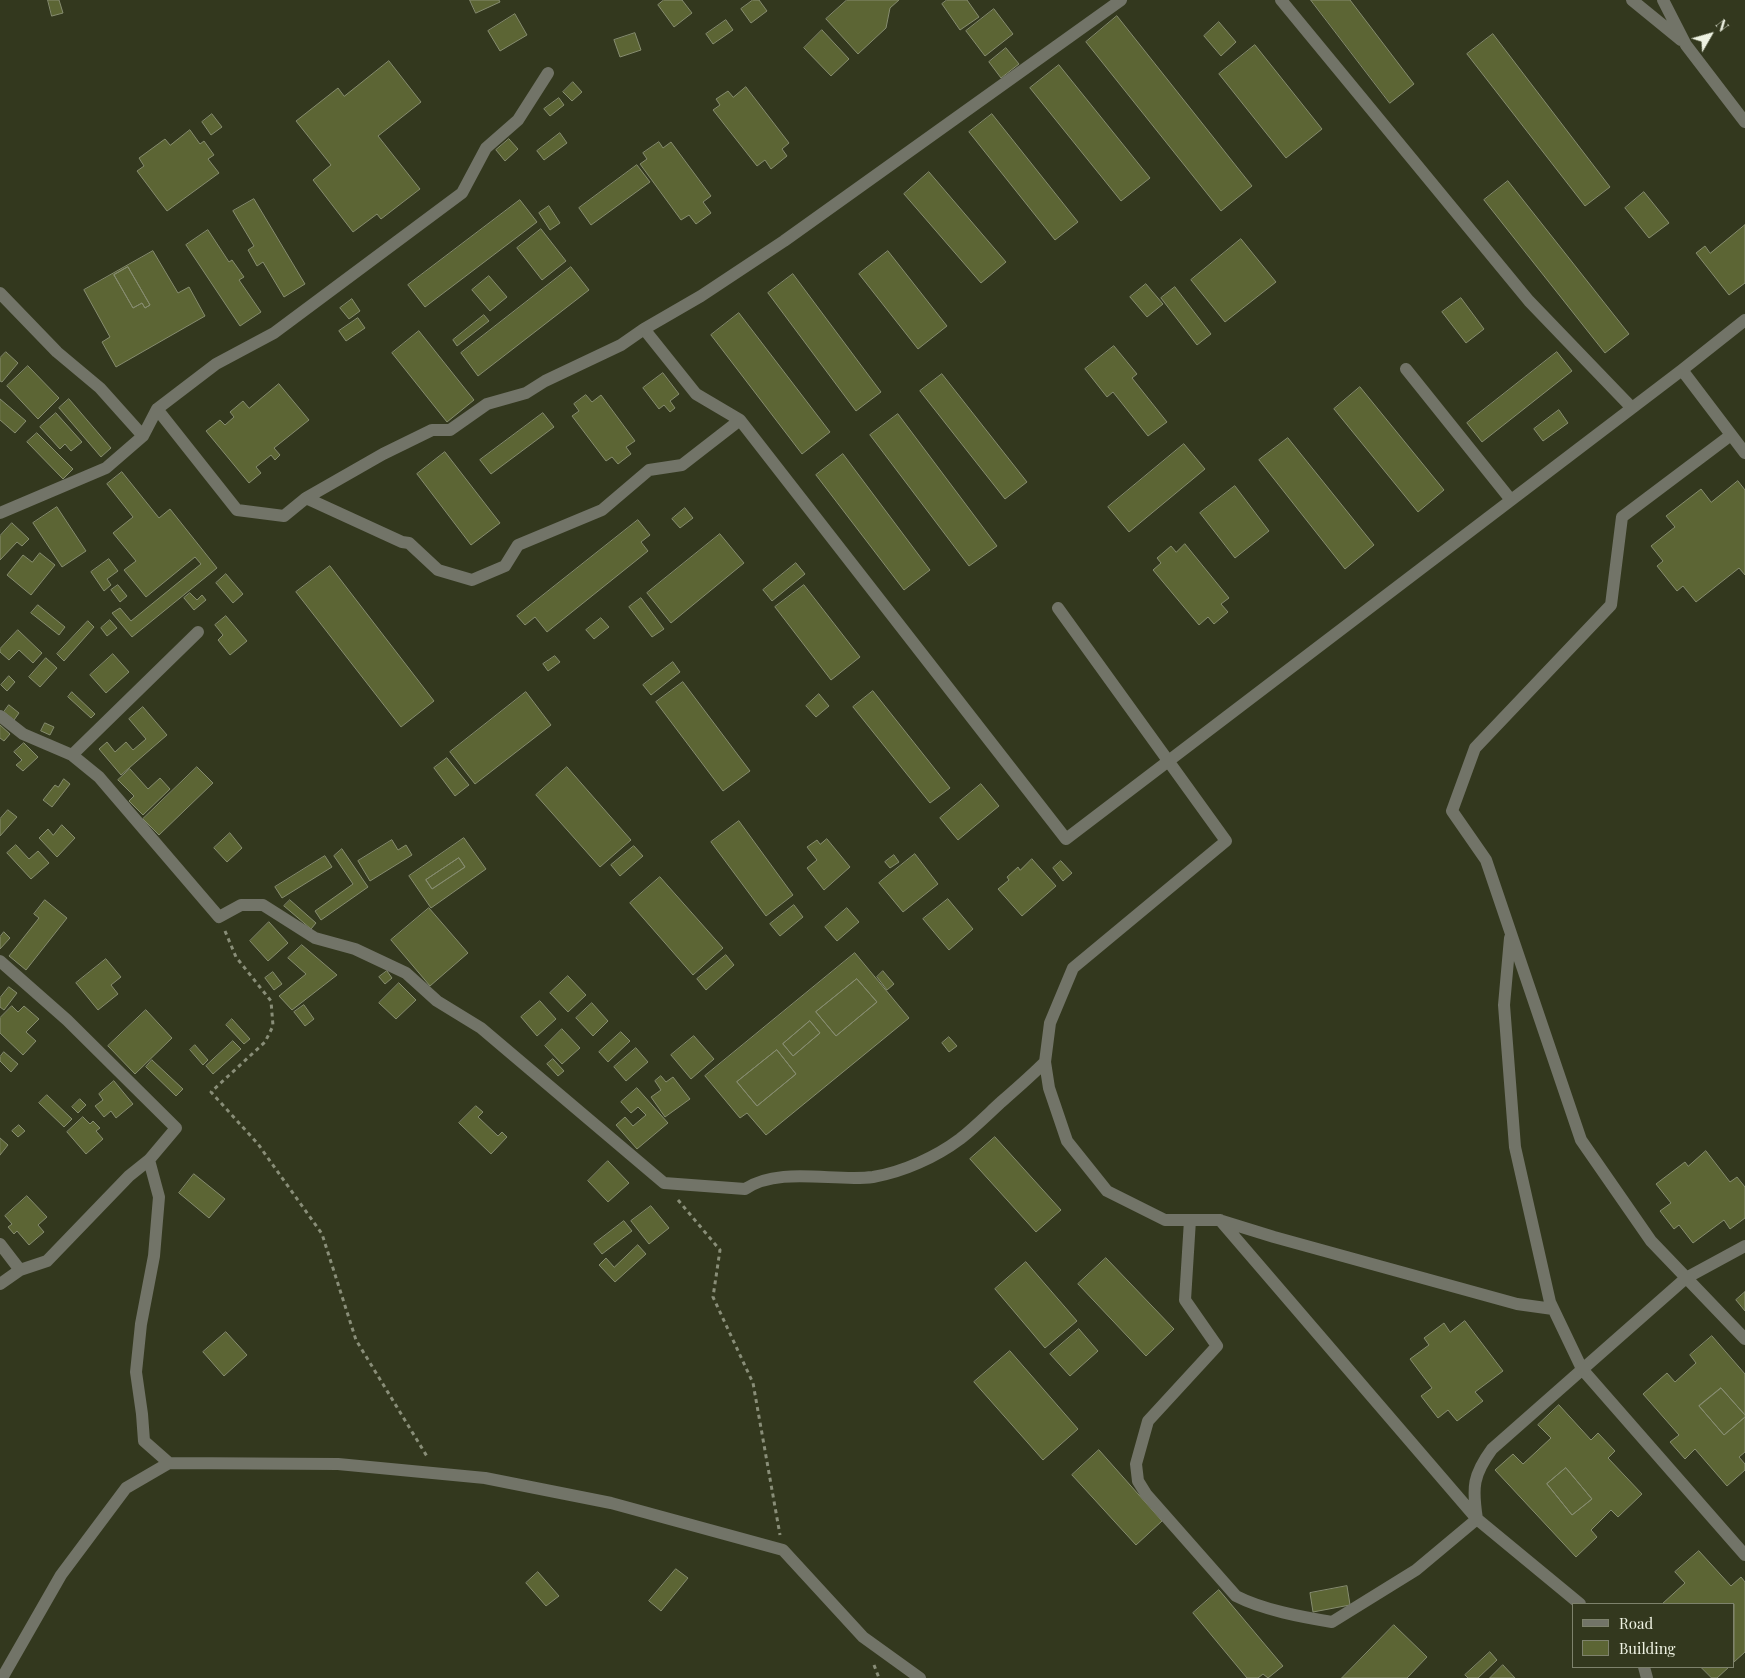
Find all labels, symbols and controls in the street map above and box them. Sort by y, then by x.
north arrow [1685,10,1735,60]
text: N [1712,16,1733,35]
legend [1572,1603,1735,1668]
text: Road [1619,1613,1653,1633]
text: Building [1619,1638,1675,1658]

